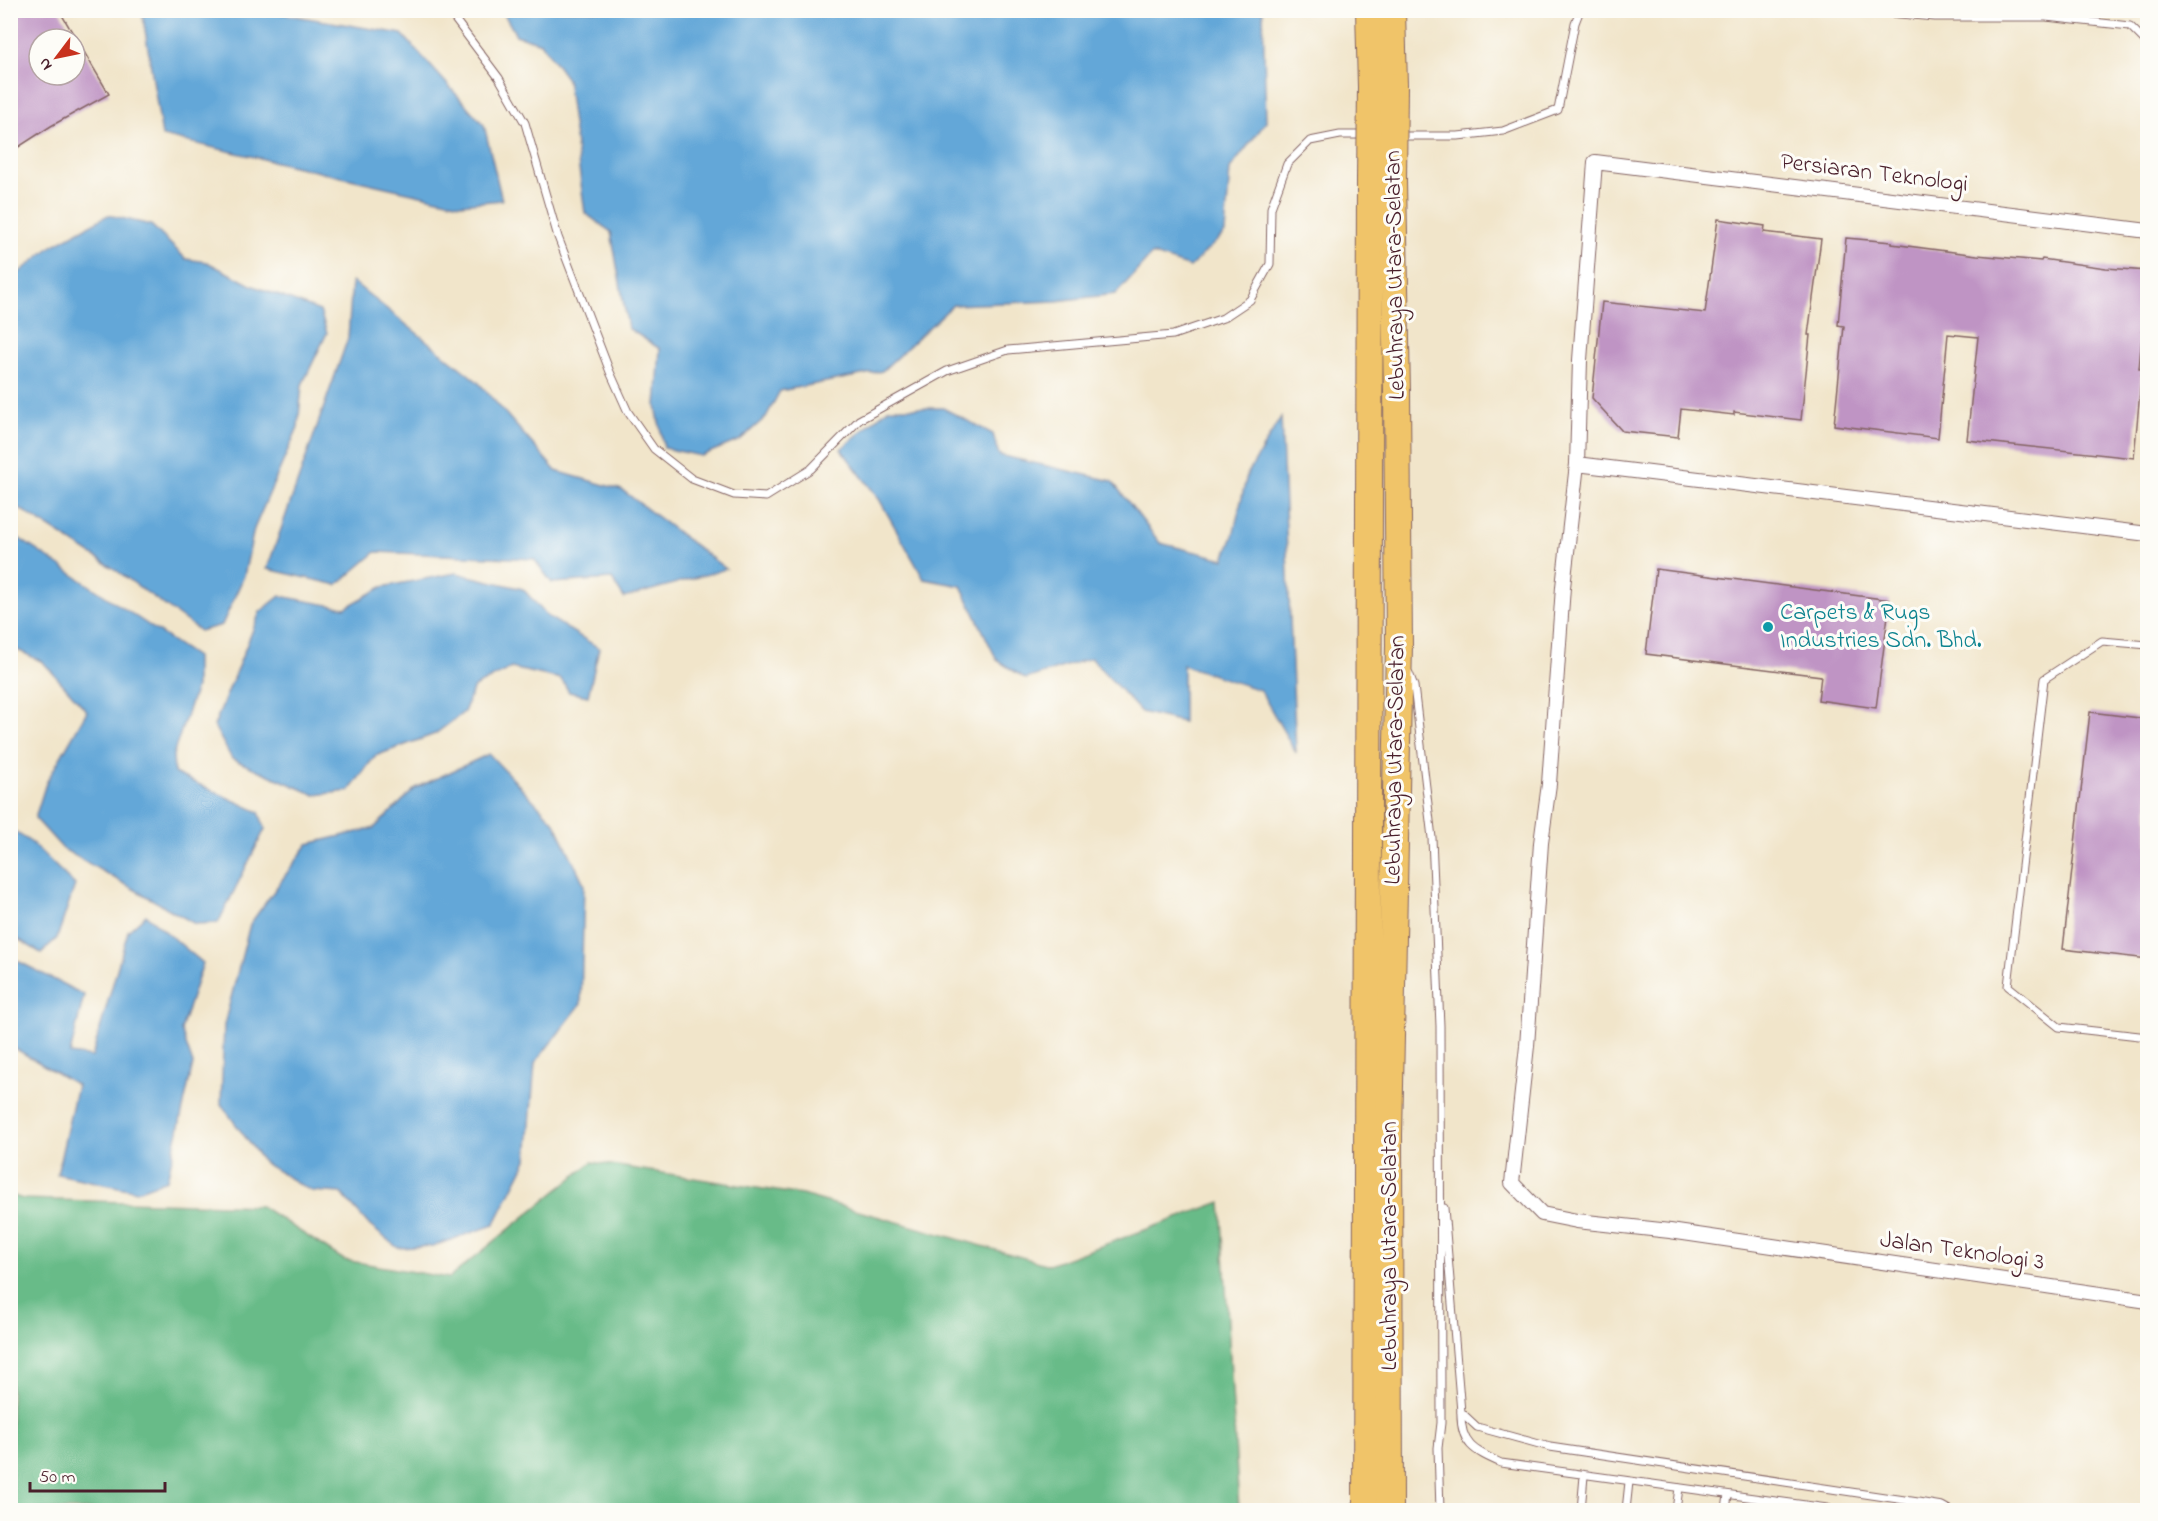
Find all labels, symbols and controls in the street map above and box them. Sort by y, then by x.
north arrow [27,27,87,87]
text: N [33,53,59,75]
street label: Persiaran Teknologi [1778,145,1970,203]
street label: Lebuhraya Utara–Selatan [1376,150,1417,400]
place label: Carpets & Rugs Industries Sdn. Bhd. [1780,596,1982,659]
marker: Carpets & Rugs Industries Sdn. Bhd. [1761,620,1775,634]
street label: Lebuhraya Utara–Selatan [1376,635,1417,885]
street label: Lebuhraya Utara–Selatan [1373,1121,1409,1371]
street label: Jalan Teknologi 3 [1878,1223,2046,1281]
scale bar [30,1455,165,1493]
text: 50 m [39,1465,76,1491]

